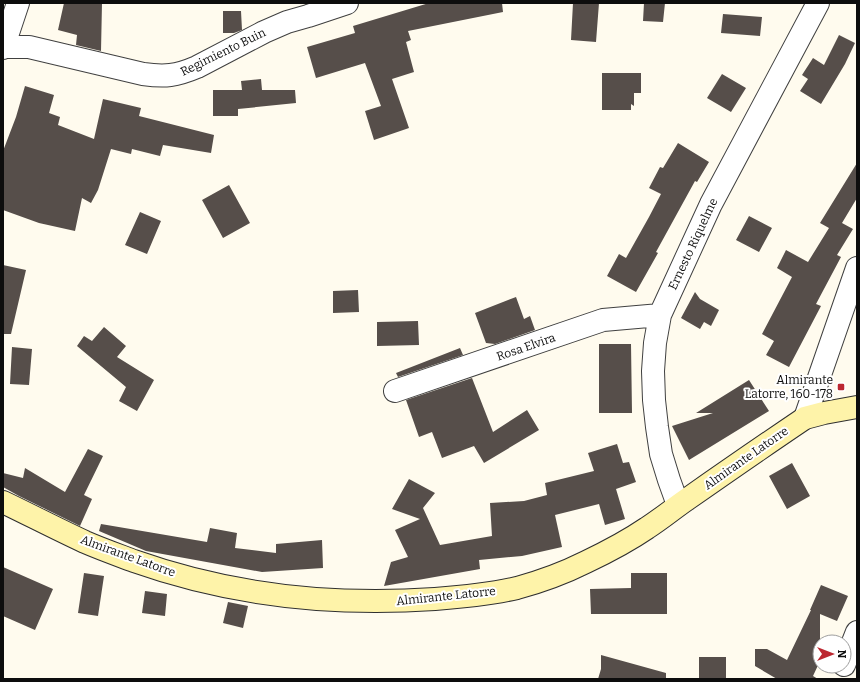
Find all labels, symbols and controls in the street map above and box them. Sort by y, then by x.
street label: Regimiento Buin [178,25,268,79]
street label: Ernesto Riquelme [666,196,720,292]
street label: Rosa Elvira [495,330,558,364]
place label: Almirante Latorre, 160-178 [745,373,833,401]
marker: Almirante Latorre, 160-178 [836,382,846,392]
street label: Almirante Latorre [701,424,791,492]
street label: Almirante Latorre [79,532,177,580]
street label: Almirante Latorre [396,584,496,608]
north arrow [812,634,852,674]
text: N [835,650,848,659]

